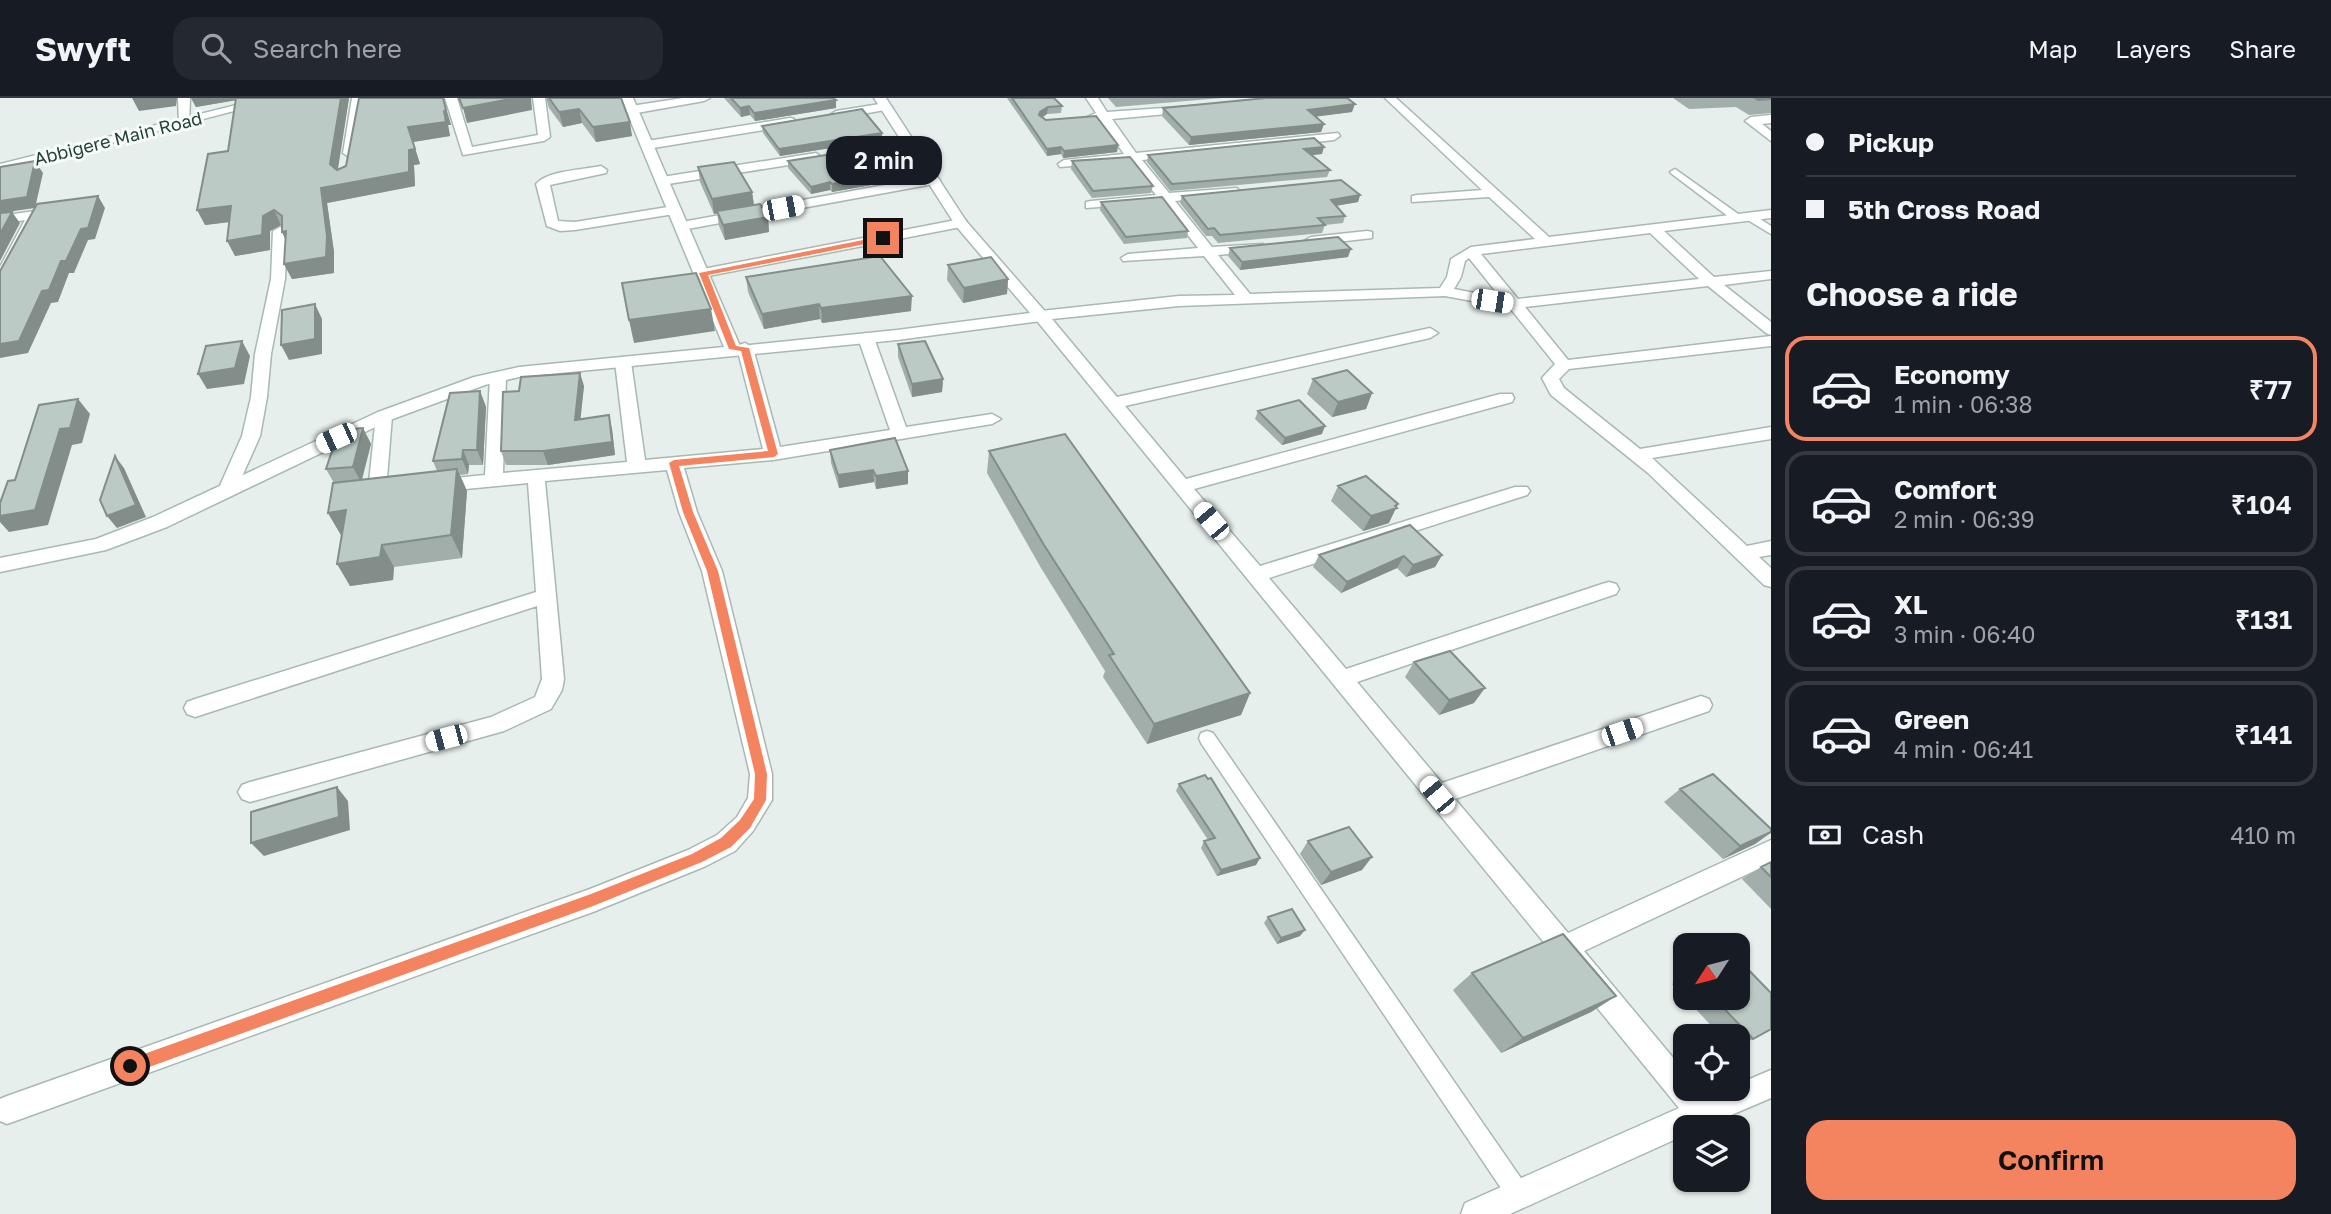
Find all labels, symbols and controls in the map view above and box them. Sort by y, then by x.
search box [173,17,663,80]
text: Swyft [35,29,131,68]
icon: search [197,29,235,67]
text: Search here [253,33,402,64]
text: Map [2028,34,2077,63]
text: Layers [2115,34,2191,63]
text: Share [2229,34,2296,63]
street label: Abbigere Main Road [32,106,204,170]
text: Pickup [1848,127,1934,158]
callout: 2 min [825,136,941,186]
text: 2 min [854,146,914,174]
car [761,194,806,222]
text: 5th Cross Road [1848,194,2040,225]
route end [867,222,899,254]
text: Choose a ride [1806,275,2018,313]
car [1470,287,1515,315]
icon: car [1810,357,1873,420]
text: Economy [1894,359,2010,390]
text: ₹77 [2249,374,2292,405]
text: 1 min · 06:38 [1894,390,2033,418]
car [313,420,360,456]
icon: car [1810,472,1873,535]
text: Comfort [1894,474,1997,505]
text: ₹104 [2231,489,2292,520]
car [1190,498,1233,544]
text: 2 min · 06:39 [1894,505,2035,533]
icon: car [1810,587,1873,650]
text: XL [1894,589,1928,620]
text: ₹131 [2235,604,2292,635]
text: 3 min · 06:40 [1894,620,2036,648]
icon: car [1810,702,1873,765]
text: Green [1894,704,1969,735]
car [1599,715,1646,749]
text: ₹141 [2235,719,2292,750]
car [423,722,470,754]
text: 4 min · 06:41 [1894,735,2033,763]
car [1416,772,1459,818]
icon: cash [1806,816,1844,854]
text: Cash [1862,819,1924,850]
text: 410 m [2230,821,2296,849]
north arrow [1673,933,1750,1010]
map controls [1673,933,1750,1192]
button: locate [1673,1024,1750,1101]
route start [114,1050,146,1082]
button: layers [1673,1115,1750,1192]
button: Confirm [1806,1120,2296,1200]

